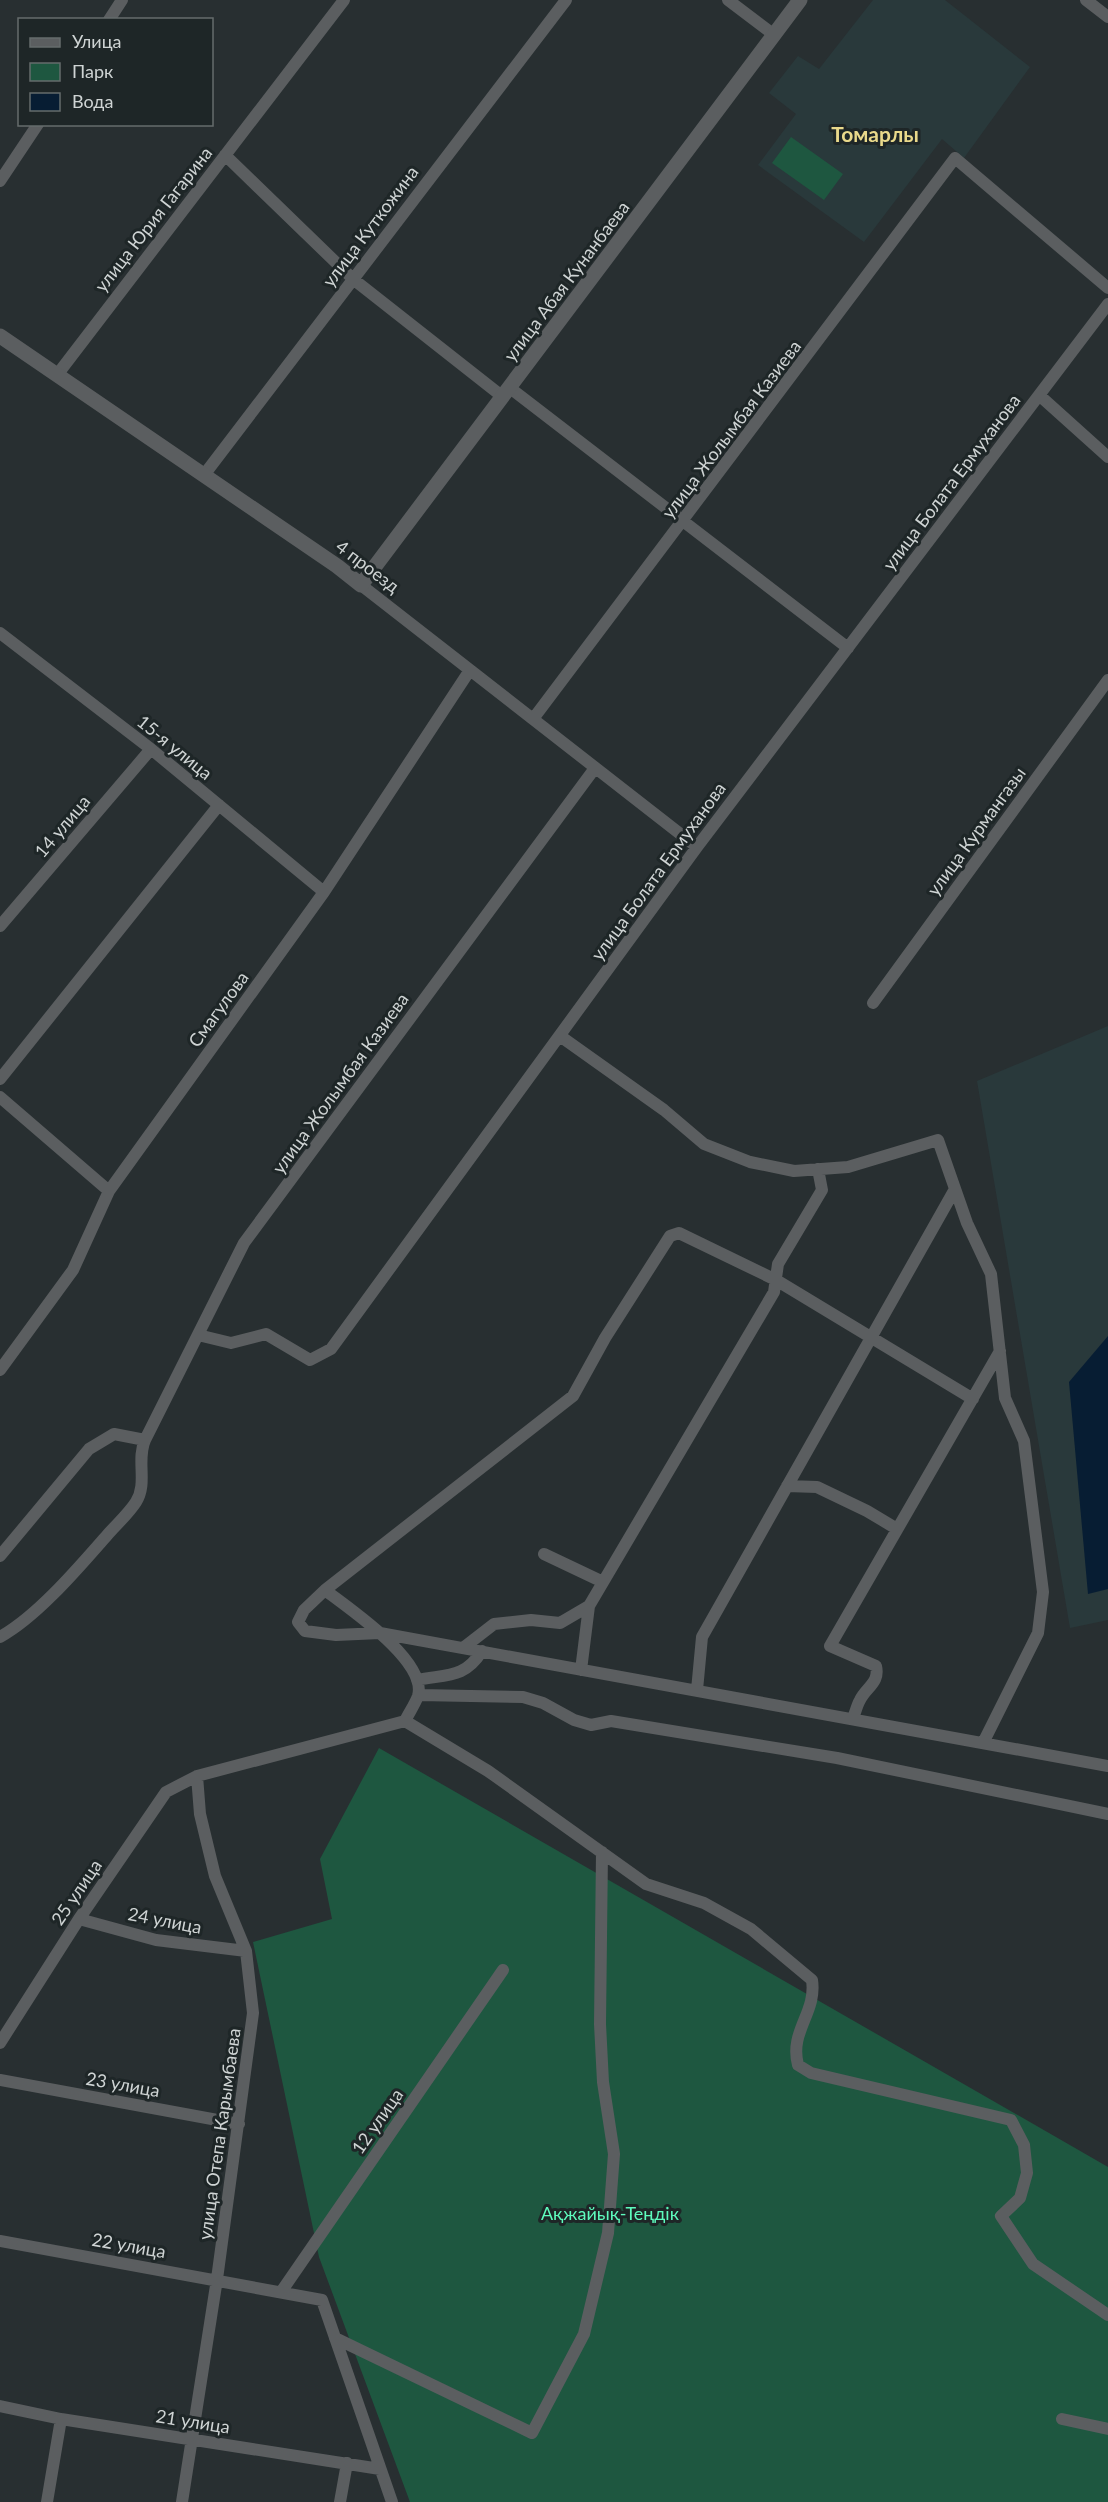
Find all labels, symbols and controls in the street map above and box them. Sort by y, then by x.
legend [18,18,213,126]
text: Улица [72,30,122,52]
text: Парк [72,60,114,82]
text: Вода [72,90,113,112]
district label: Томарлы [831,121,919,146]
street label: улица Юрия Гагарина [90,142,216,296]
street label: улица Куткожина [317,161,423,291]
street label: улица Абая Кунанбаева [499,197,633,365]
street label: улица Жолымбая Казиева [657,335,805,523]
street label: улица Болата Ермуханова [878,390,1024,574]
street label: 4 проезд [332,535,404,597]
street label: 15-я улица [133,710,217,784]
street label: улица Курмангазы [922,762,1030,900]
street label: улица Болата Ермуханова [586,778,730,964]
street label: 14 улица [30,790,94,862]
street label: Смагулова [183,967,253,1051]
street label: улица Жолымбая Казиева [267,989,413,1177]
street label: 25 улица [46,1855,106,1929]
street label: 24 улица [126,1902,204,1938]
street label: улица Отепа Карымбаева [193,2027,245,2241]
street label: 23 улица [84,2067,162,2101]
street label: 12 улица [347,2084,407,2158]
park label: Ақжайық-Теңдік [541,2202,680,2224]
street label: 22 улица [90,2228,168,2262]
street label: 21 улица [154,2404,232,2438]

